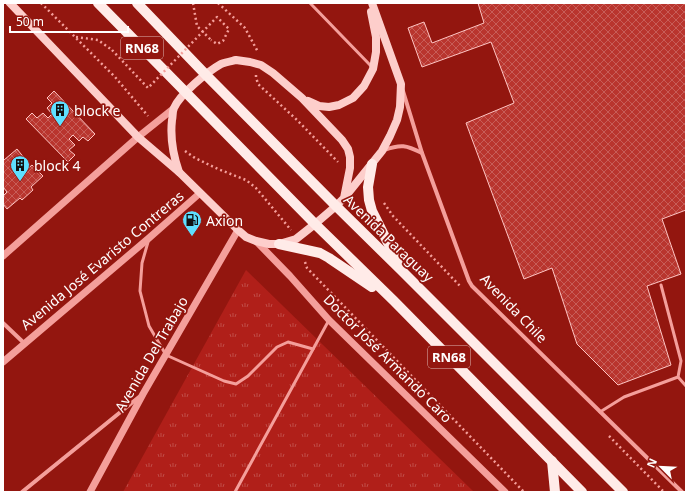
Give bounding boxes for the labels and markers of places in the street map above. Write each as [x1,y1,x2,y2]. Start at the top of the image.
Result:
building icon: block e [49,99,71,127]
place label: block e [74,101,121,120]
building icon: block 4 [9,154,31,182]
place label: block 4 [34,156,81,175]
fuel station icon: Axion [181,209,203,237]
place label: Axion [206,211,243,230]

